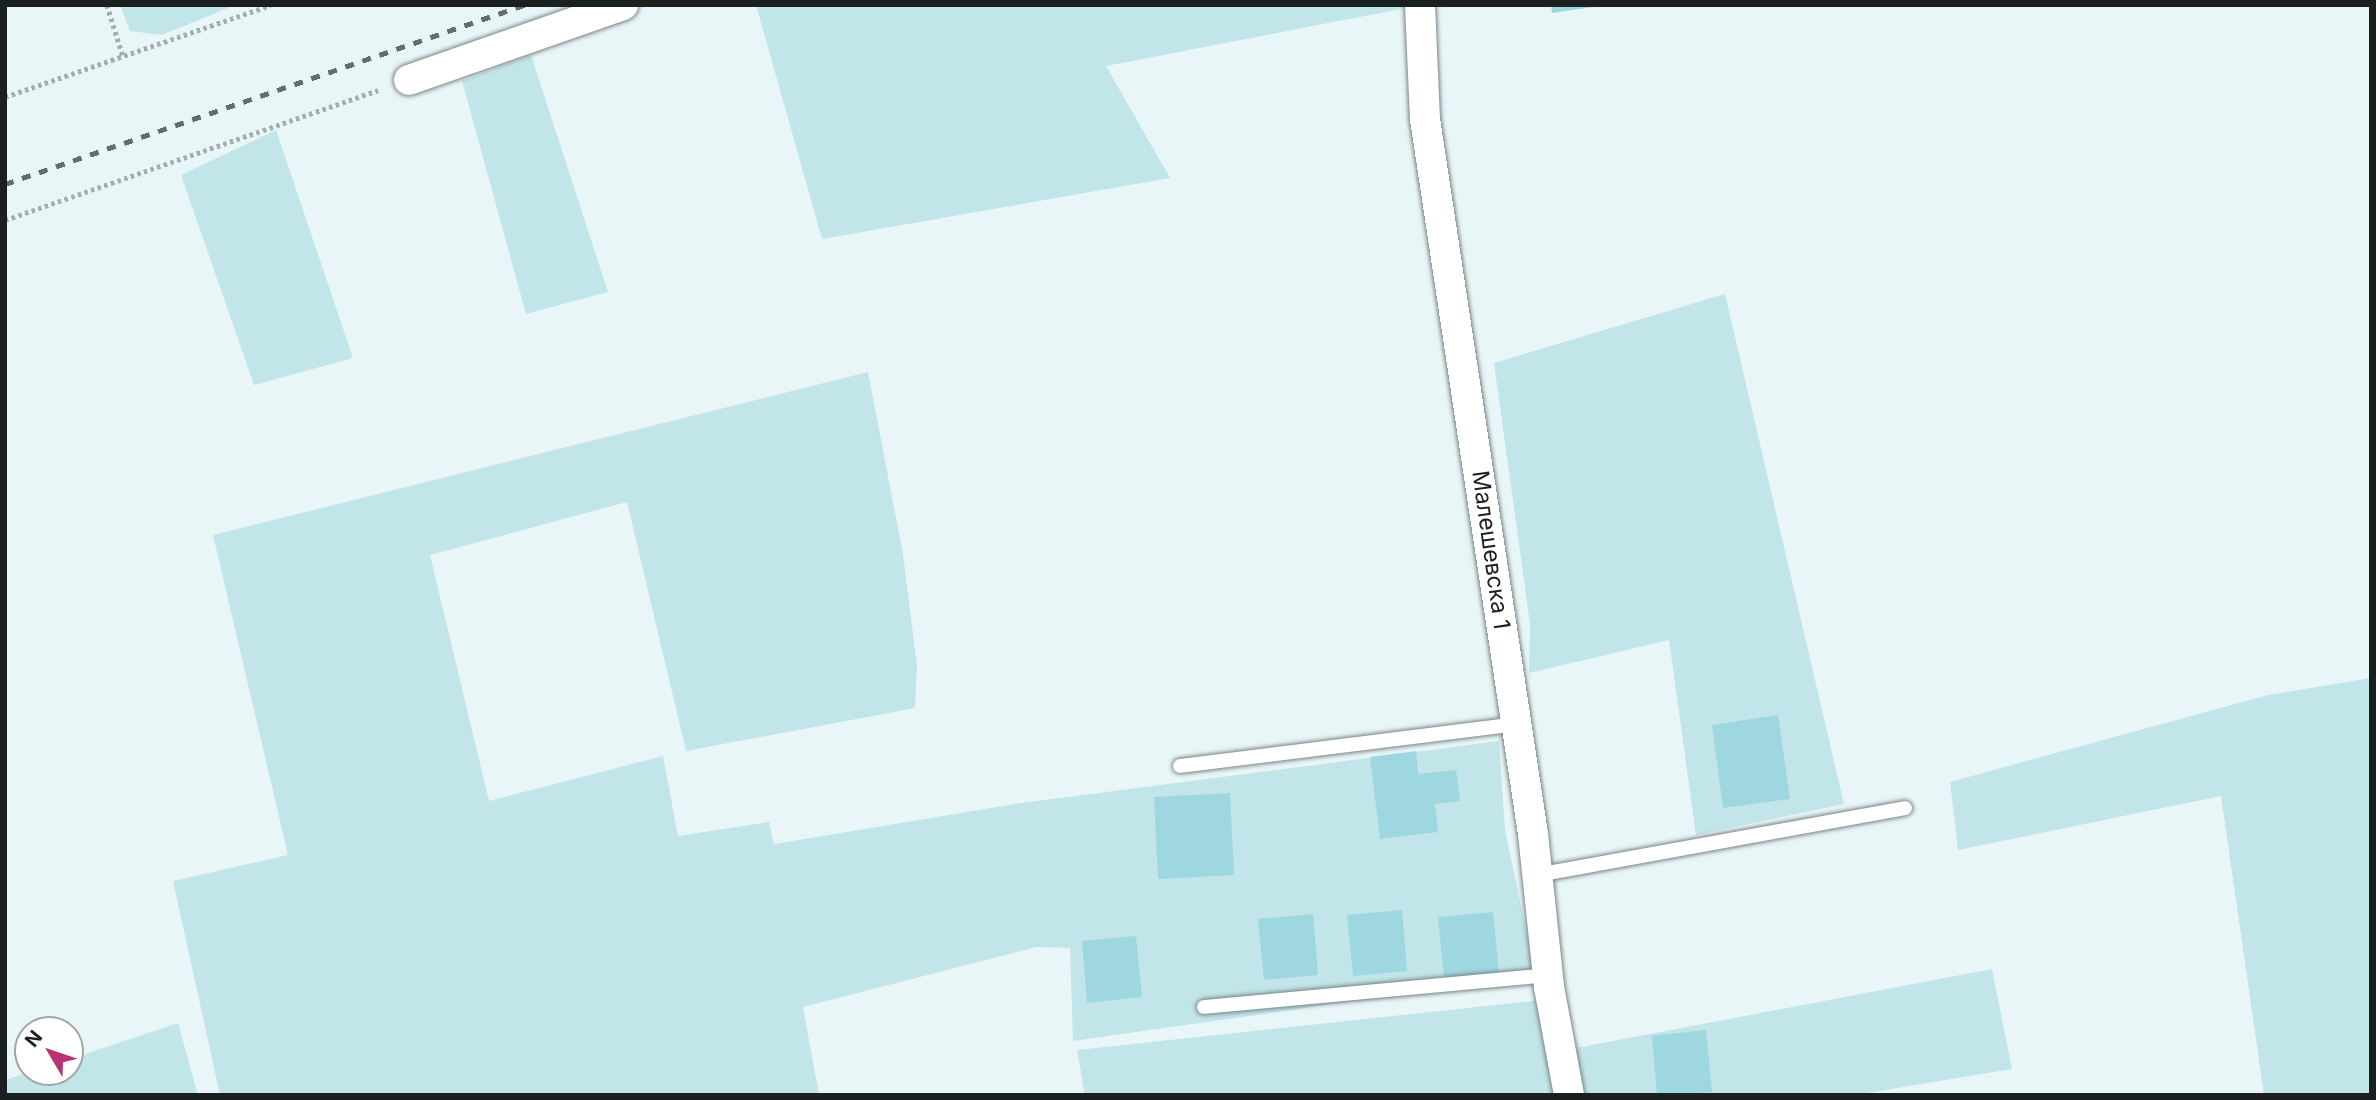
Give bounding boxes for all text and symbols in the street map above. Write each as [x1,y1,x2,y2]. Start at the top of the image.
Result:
street label: Малешевска 1 [1466,469,1516,631]
north arrow [14,1016,84,1086]
text: N [20,1026,47,1052]

